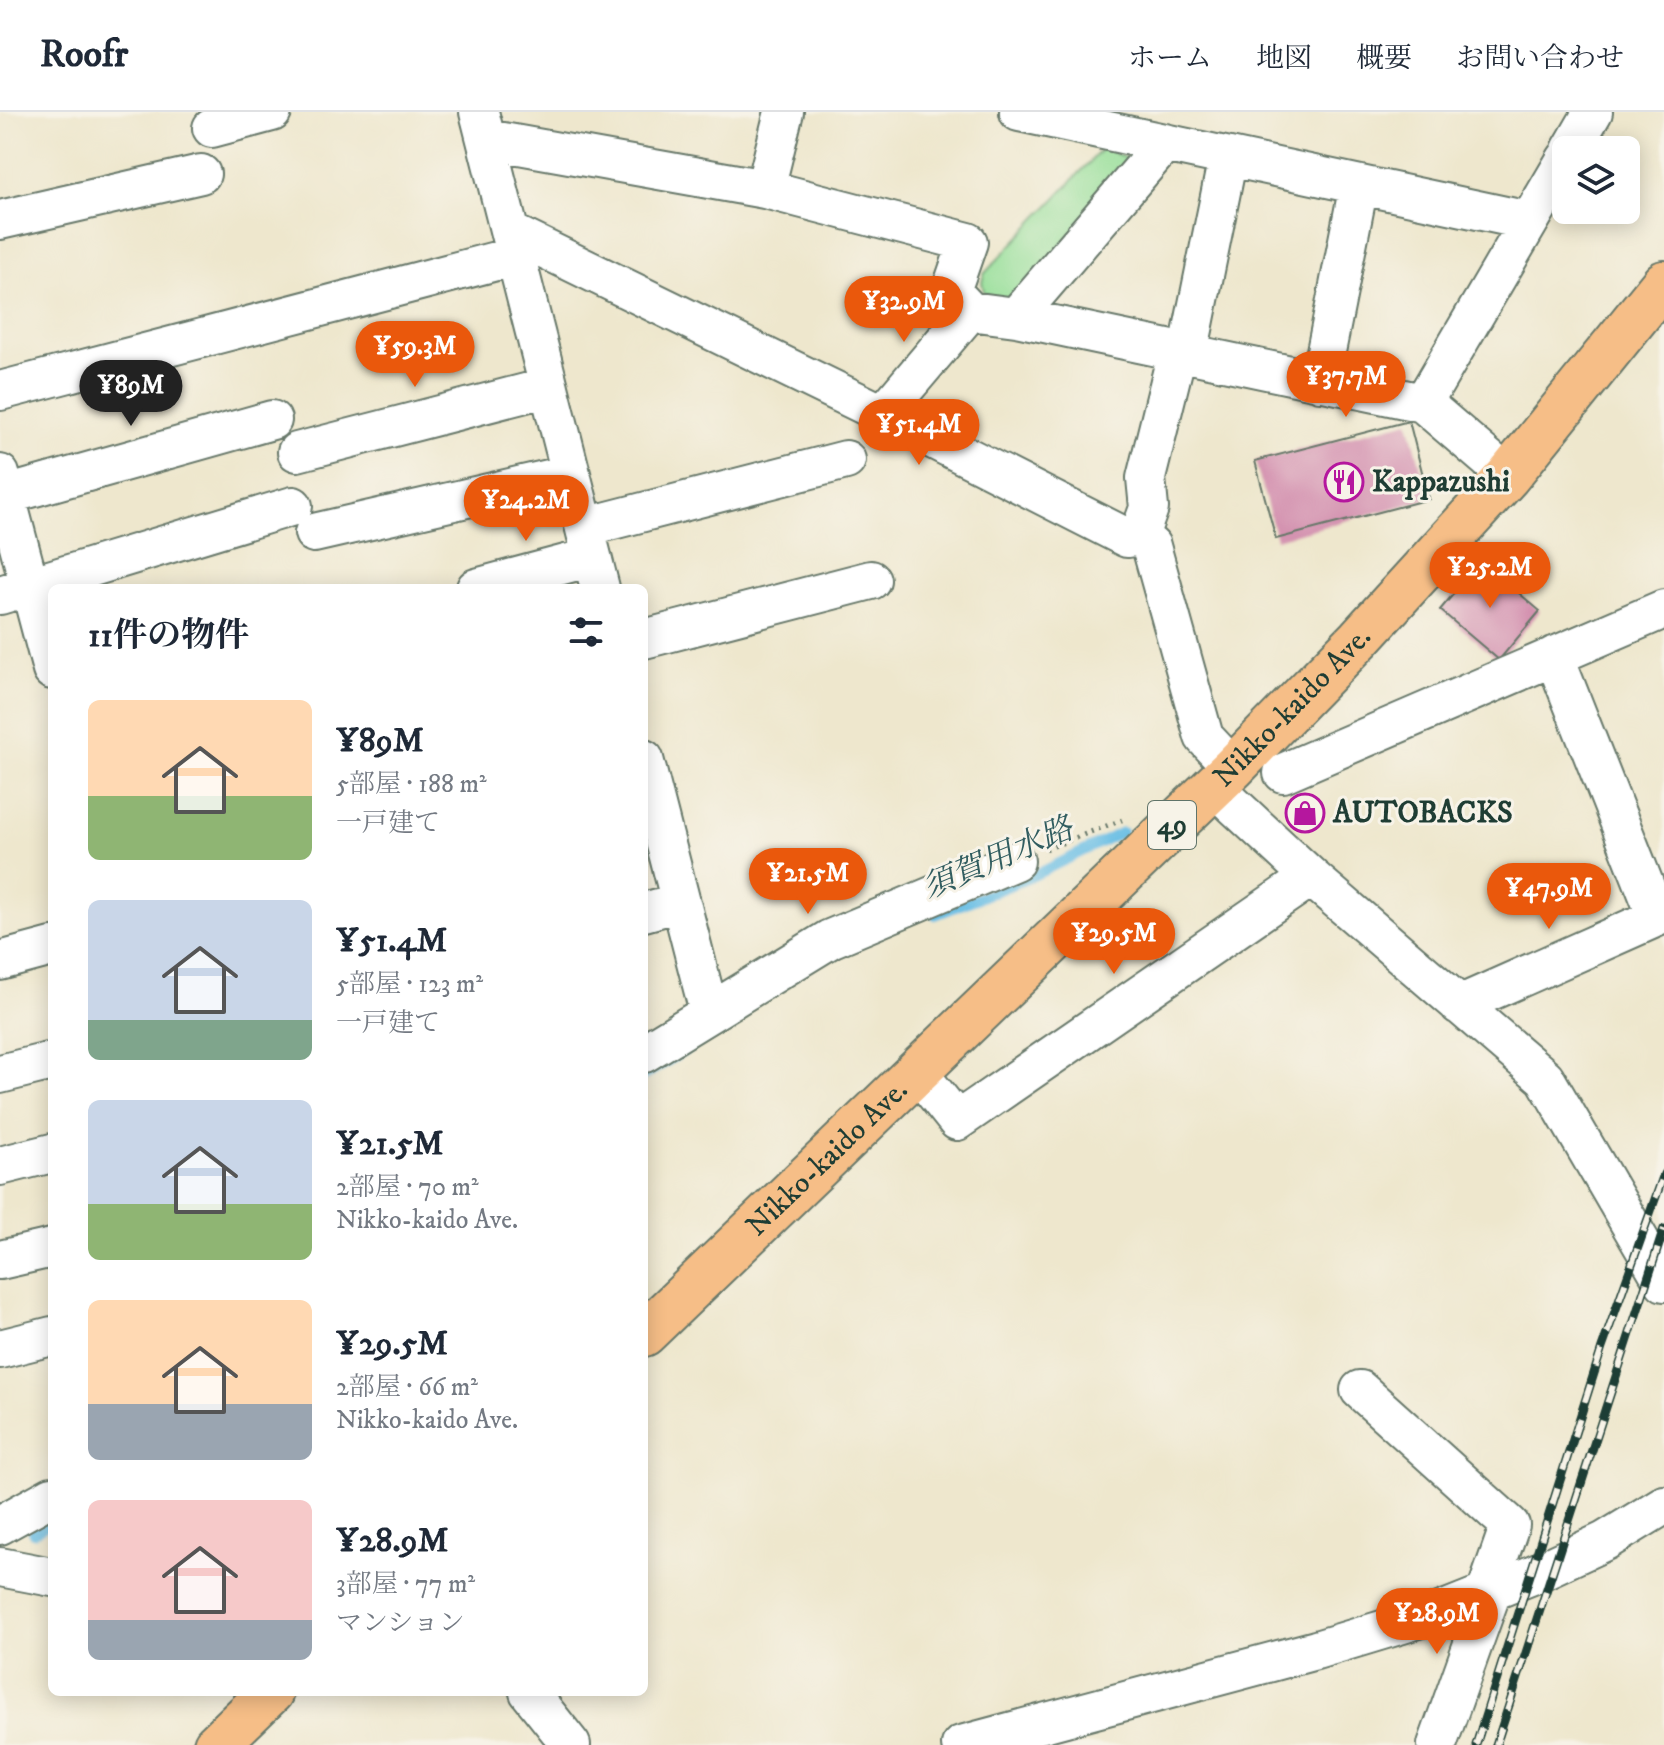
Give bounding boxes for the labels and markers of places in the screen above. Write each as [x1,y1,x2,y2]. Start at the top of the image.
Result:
pin: ¥32.9M [839,276,969,344]
pin: ¥59.3M [350,321,480,389]
pin: ¥37.7M [1281,351,1411,419]
pin: ¥89M [84,360,178,428]
pin: ¥51.4M [854,399,984,467]
restaurant icon: Kappazushi [1323,461,1365,503]
place label: Kappazushi [1372,464,1510,501]
pin: ¥24.2M [461,475,591,543]
pin: ¥25.2M [1425,542,1555,610]
shop icon: AUTOBACKS [1284,792,1326,834]
place label: AUTOBACKS [1332,795,1513,832]
pin: ¥21.5M [743,848,873,916]
pin: ¥47.9M [1484,863,1614,931]
pin: ¥29.5M [1049,908,1179,976]
pin: ¥28.9M [1372,1588,1502,1656]

